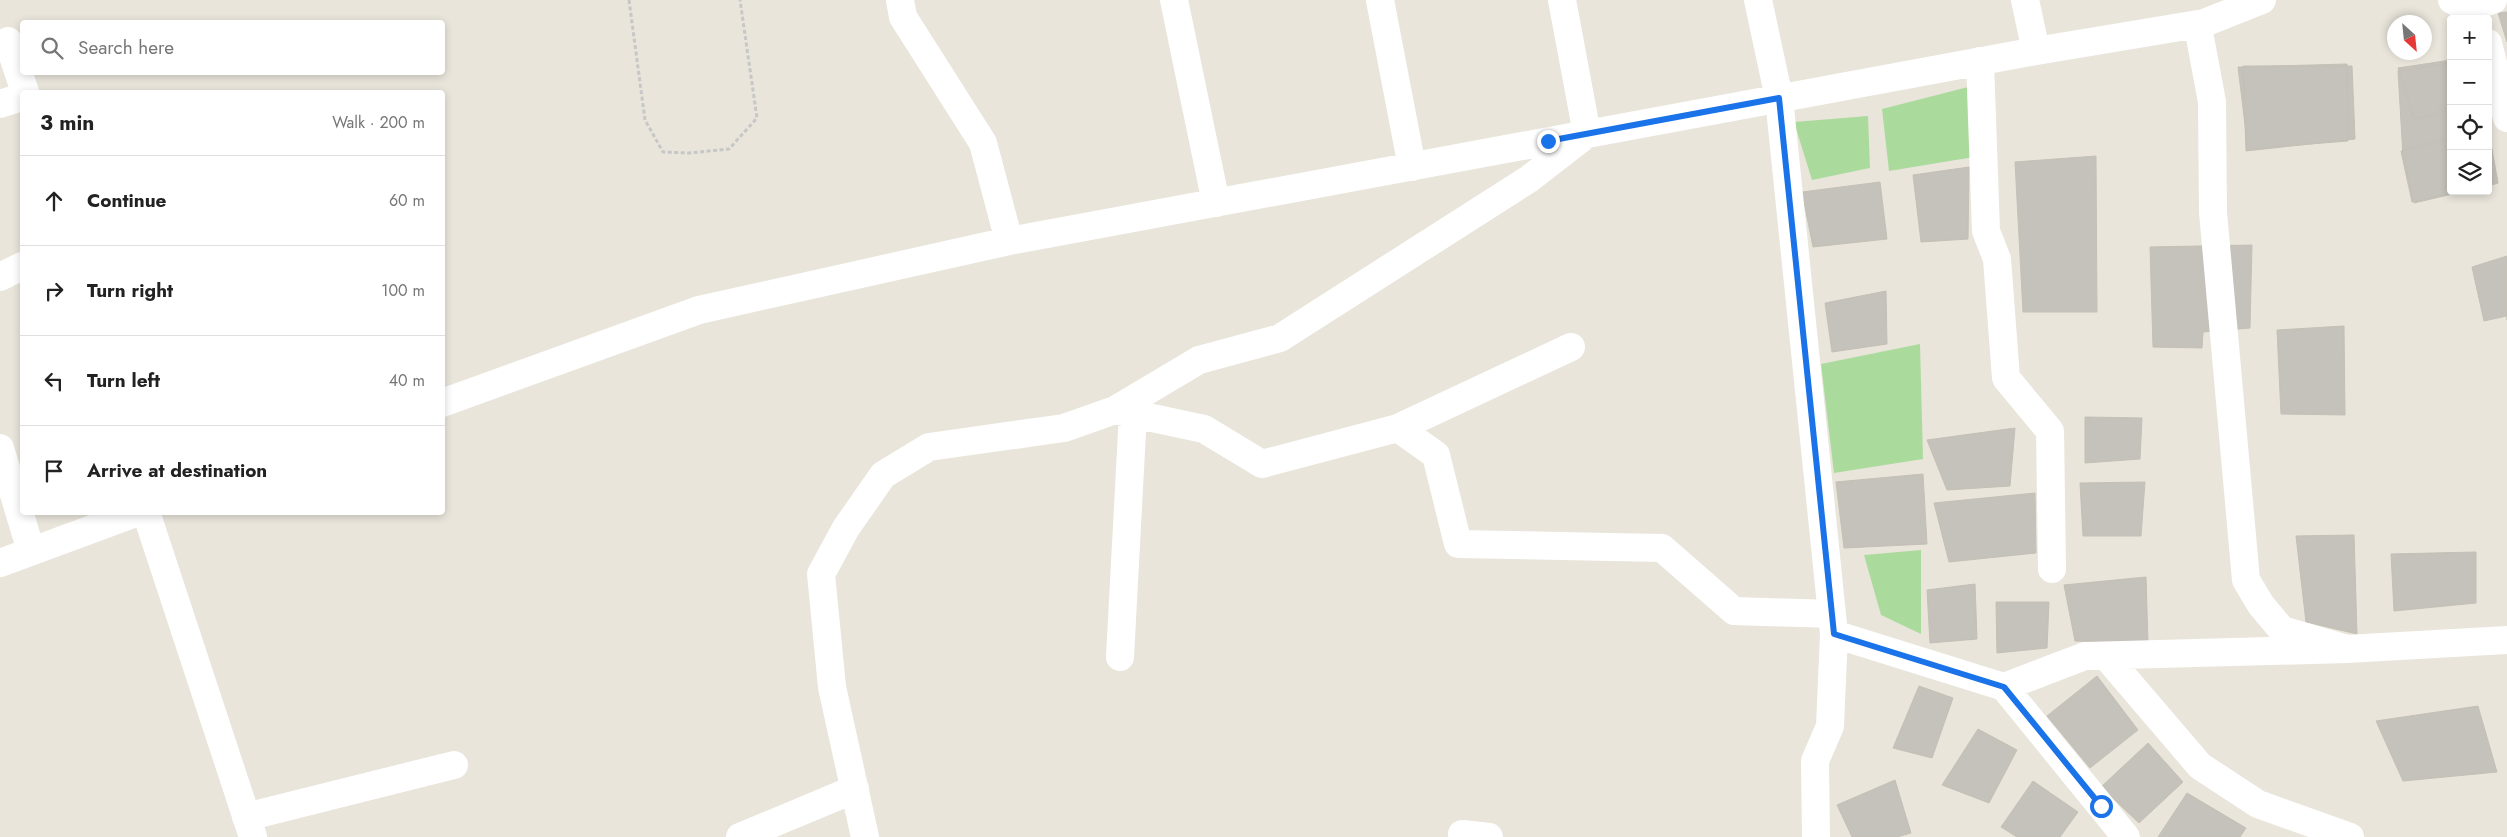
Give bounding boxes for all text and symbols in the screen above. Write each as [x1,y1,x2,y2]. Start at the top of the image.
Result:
north arrow [2387,15,2432,60]
map controls [2447,15,2492,195]
button: + [2447,15,2492,60]
search box [20,20,445,75]
icon: search [38,34,66,62]
text: Search here [78,34,174,61]
button: − [2447,60,2492,105]
button: locate [2447,105,2492,150]
text: 3 min [40,108,94,138]
text: Walk · 200 m [332,111,425,134]
route end [1537,130,1560,153]
button: layers [2447,150,2492,195]
icon: ahead [40,187,68,215]
text: Continue [87,187,166,214]
text: 60 m [389,189,425,212]
icon: right [40,277,68,305]
text: Turn right [87,277,173,304]
text: 100 m [381,279,425,302]
icon: left [40,367,68,395]
text: Turn left [87,367,160,394]
text: 40 m [389,369,425,392]
icon: arrive [40,457,68,485]
text: Arrive at destination [87,457,267,484]
route start [2090,795,2113,818]

